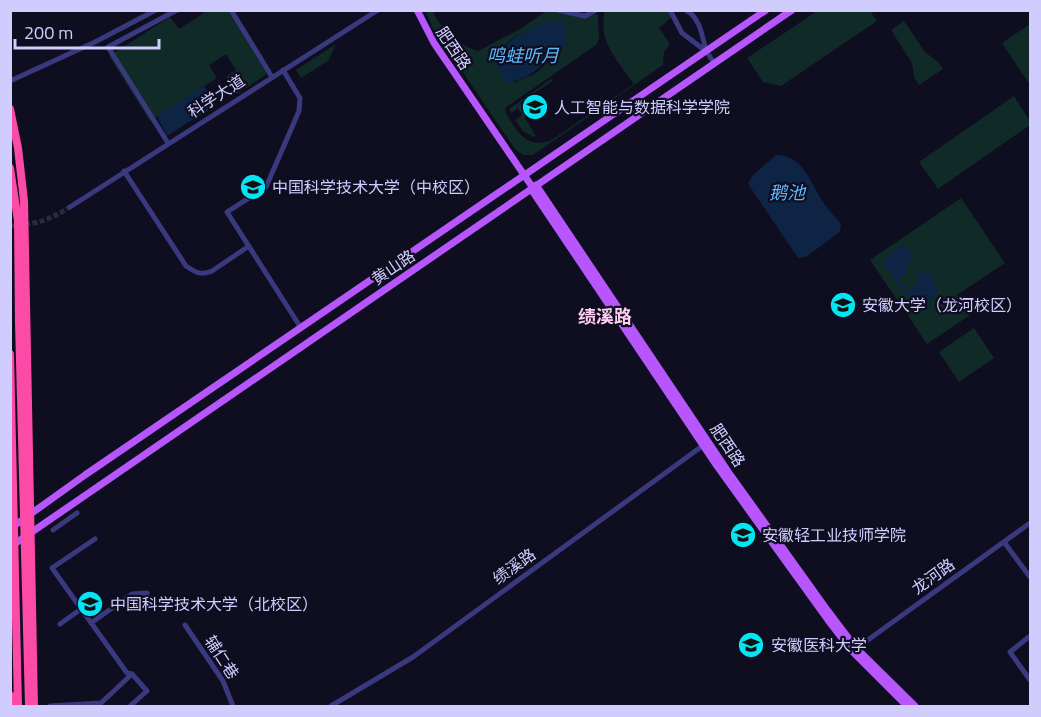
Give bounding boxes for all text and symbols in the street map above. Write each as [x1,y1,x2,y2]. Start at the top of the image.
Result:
scale bar [15,12,159,50]
text: 200 m [24,19,73,46]
street label: 肥西路 [431,21,477,75]
water label: 鸣蛙听月 [487,42,560,69]
street label: 科学大道 [183,69,249,123]
school or university icon: 人工智能与数据科学学院 [520,92,550,122]
place label: 人工智能与数据科学学院 [554,95,730,119]
school or university icon: 中国科学技术大学（中校区） [238,172,268,202]
place label: 中国科学技术大学（中校区） [272,175,480,199]
water label: 鹅池 [769,179,807,206]
street label: 黄山路 [366,244,420,290]
school or university icon: 安徽大学（龙河校区） [828,290,858,320]
place label: 安徽大学（龙河校区） [862,293,1022,317]
district label: 绩溪路 [578,303,632,330]
street label: 肥西路 [705,418,751,472]
school or university icon: 安徽轻工业技师学院 [728,520,758,550]
place label: 安徽轻工业技师学院 [762,523,906,547]
street label: 绩溪路 [488,542,540,590]
street label: 龙河路 [907,552,959,600]
school or university icon: 中国科学技术大学（北校区） [75,589,105,619]
place label: 中国科学技术大学（北校区） [110,592,318,616]
street label: 辅仁巷 [199,630,245,684]
school or university icon: 安徽医科大学 [736,630,766,660]
place label: 安徽医科大学 [771,633,867,657]

